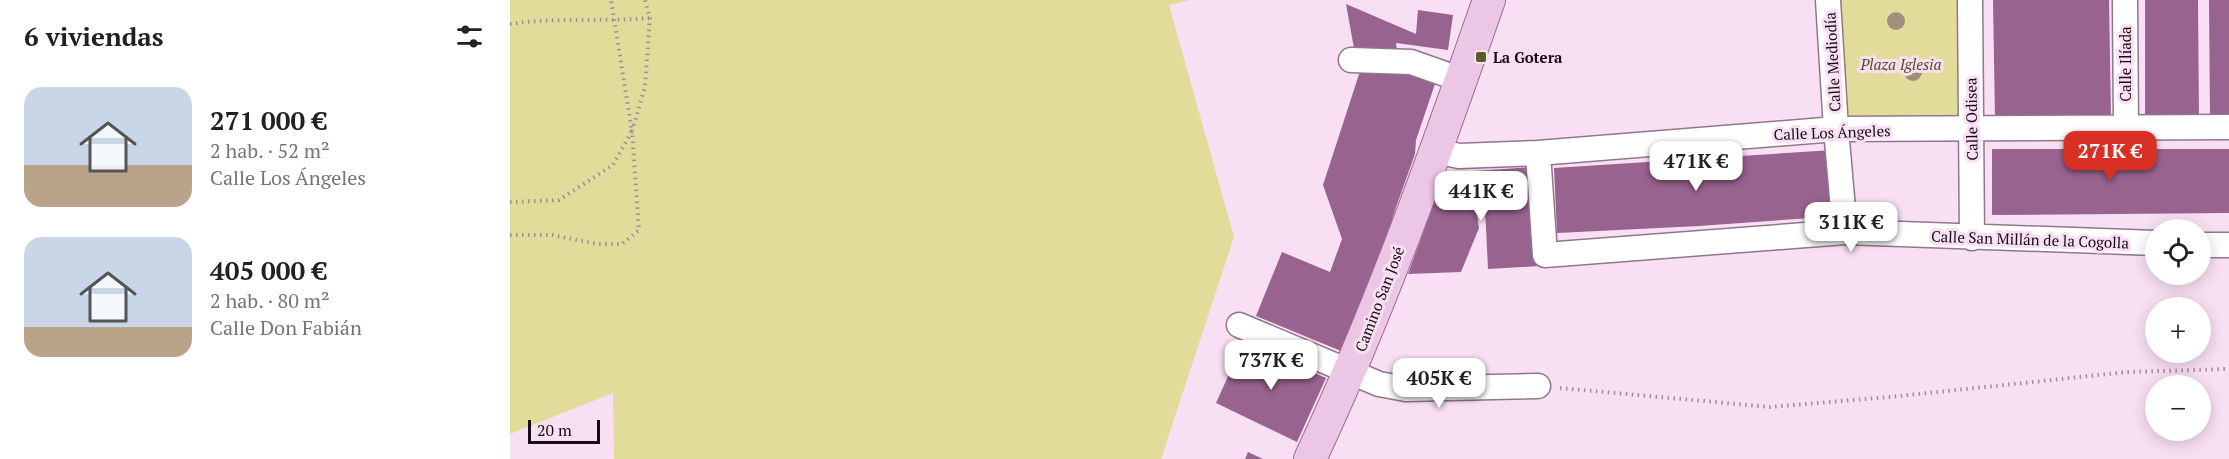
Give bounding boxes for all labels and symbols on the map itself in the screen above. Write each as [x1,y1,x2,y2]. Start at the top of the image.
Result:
street label: Calle Mediodía [1819,11,1845,112]
street label: Calle Ilíada [2115,26,2135,102]
place label: La Gotera [1493,47,1563,67]
marker: La Gotera [1474,50,1488,64]
park label: Plaza Iglesia [1859,54,1942,74]
street label: Calle Odisea [1960,77,1982,161]
street label: Calle Los Ángeles [1773,120,1891,144]
pin: 271K € [2061,131,2159,182]
pin: 471K € [1647,141,1745,192]
pin: 441K € [1432,171,1530,222]
pin: 311K € [1802,202,1900,253]
street label: Calle San Millán de la Cogolla [1931,226,2130,252]
street label: Camino San José [1350,244,1408,354]
pin: 737K € [1222,340,1320,391]
pin: 405K € [1390,358,1488,409]
scale bar [528,417,600,444]

